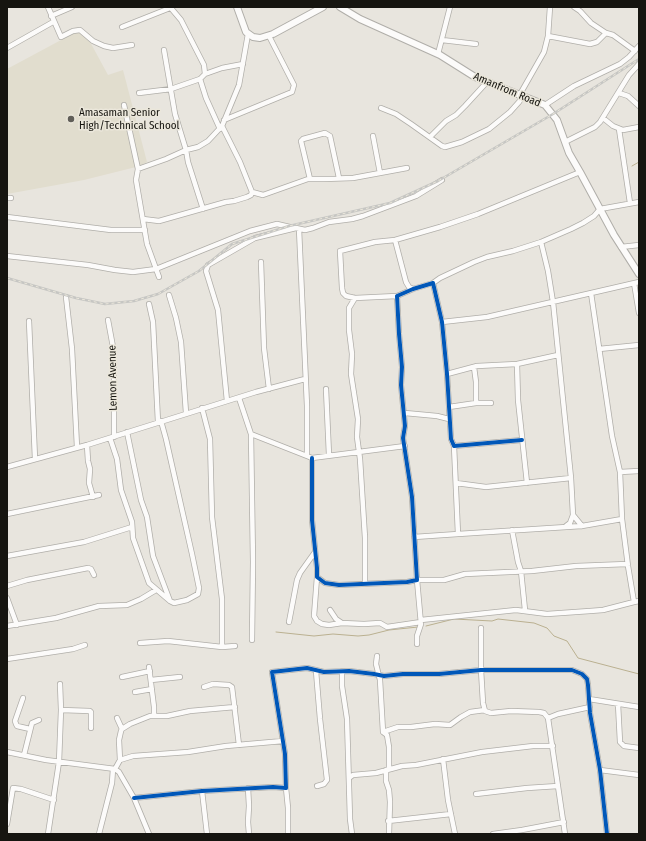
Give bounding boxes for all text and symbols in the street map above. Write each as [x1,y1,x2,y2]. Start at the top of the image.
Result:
street label: Amanfrom Road [471,70,543,110]
place label: Amasaman Senior High/Technical School [79,106,179,132]
marker: Amasaman Senior High/Technical School [66,114,76,124]
street label: Lemon Avenue [106,345,120,411]

